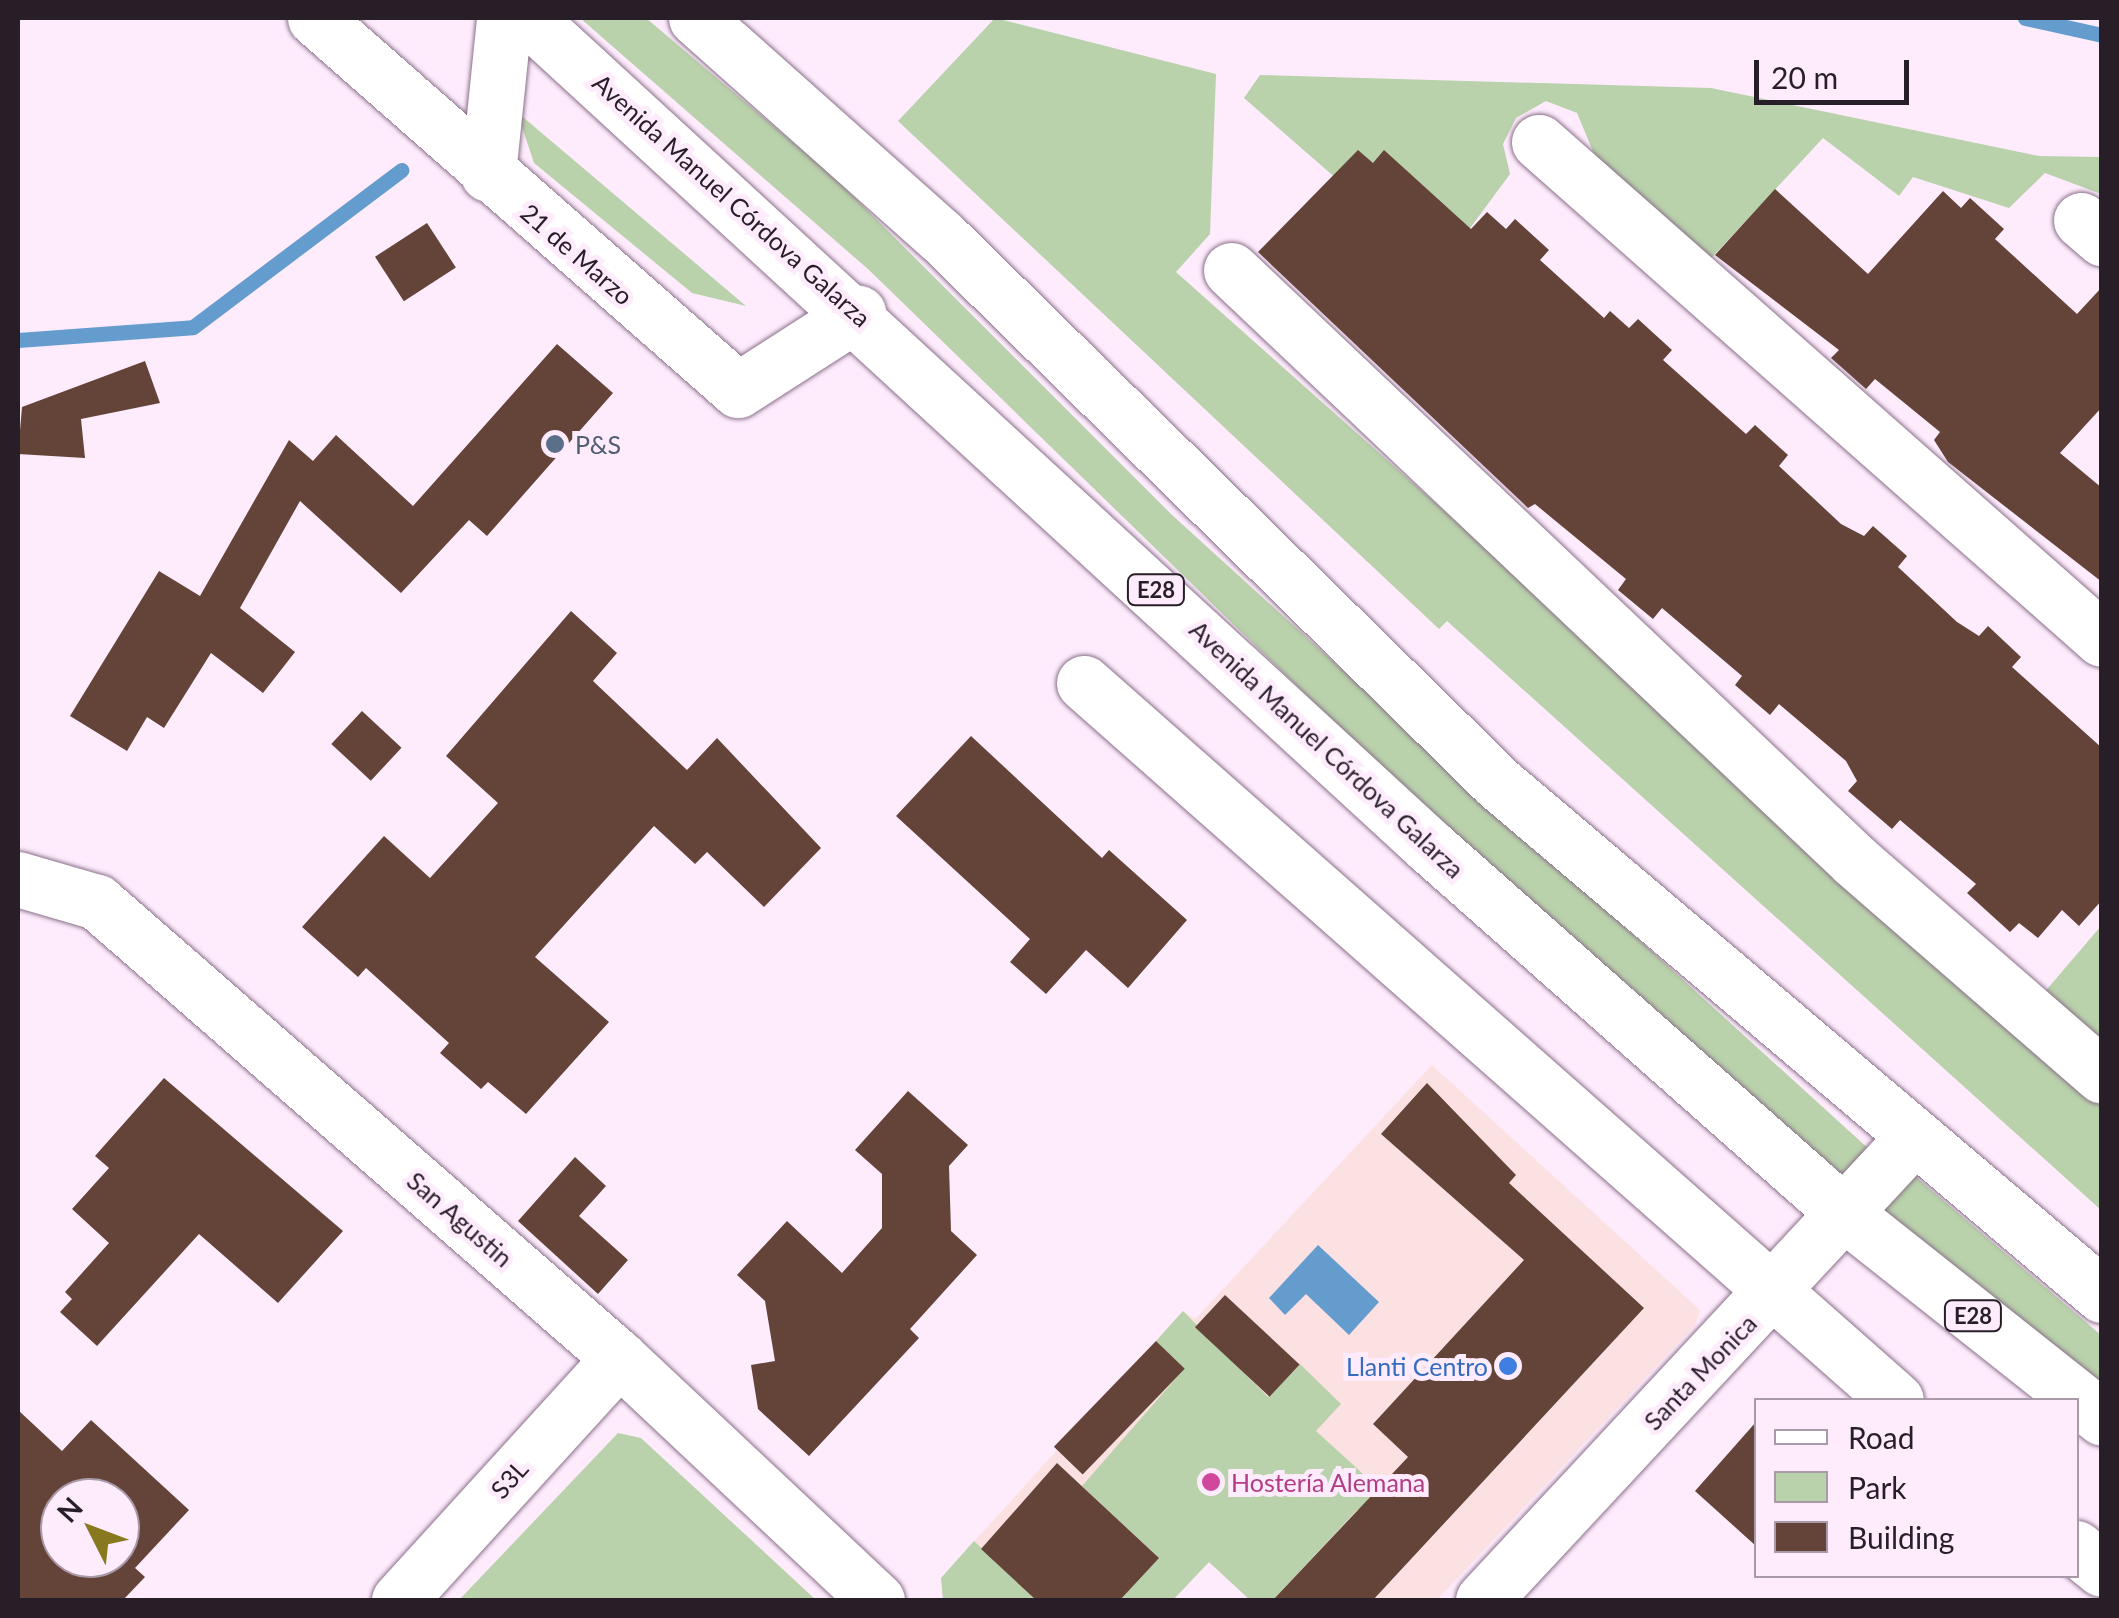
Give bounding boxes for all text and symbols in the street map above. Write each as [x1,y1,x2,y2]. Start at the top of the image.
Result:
scale bar [1759,40,1914,102]
text: 20 m [1771,59,1838,95]
street label: Avenida Manuel Córdova Galarza [587,67,877,333]
street label: 21 de Marzo [515,197,639,311]
place label: P&S [575,429,621,459]
marker: P&S [544,433,566,455]
road number: E28 [1126,573,1186,607]
street label: Avenida Manuel Córdova Galarza [1184,614,1470,884]
street label: San Agustin [401,1165,519,1273]
road number: E28 [1943,1299,2003,1333]
street label: Santa Monica [1638,1308,1762,1436]
place label: Llanti Centro [1346,1351,1488,1381]
marker: Llanti Centro [1497,1355,1519,1377]
legend [1754,1398,2079,1578]
text: Road [1848,1419,1915,1455]
street label: S3L [484,1454,534,1504]
place label: Hostería Alemana [1231,1467,1426,1497]
text: Park [1848,1469,1907,1505]
marker: Hostería Alemana [1200,1471,1222,1493]
north arrow [40,1478,140,1578]
text: N [49,1490,89,1529]
text: Building [1848,1519,1954,1555]

